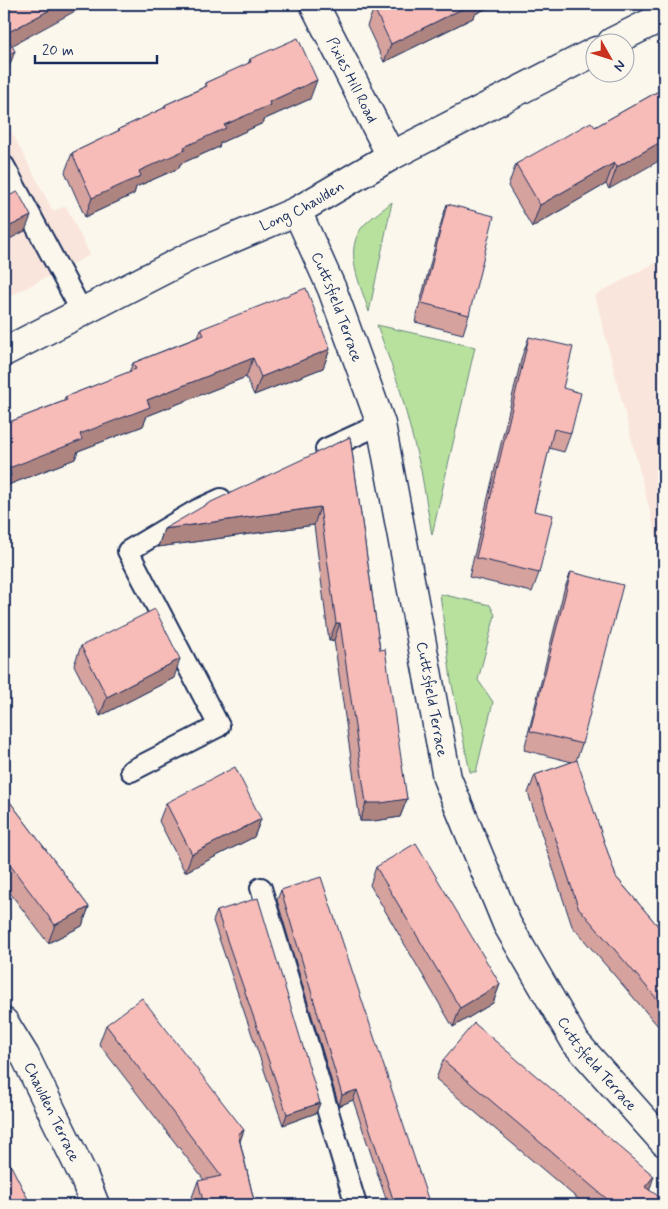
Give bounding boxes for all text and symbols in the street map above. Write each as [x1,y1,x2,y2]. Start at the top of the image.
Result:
scale bar [35,32,158,64]
north arrow [586,32,636,82]
street label: Pixies Hill Road [321,34,382,127]
text: 20 m [42,41,74,61]
text: N [609,56,629,75]
street label: Long Chaulden [257,177,348,237]
street label: Cuttsfield Terrace [306,249,367,365]
street label: Cuttsfield Terrace [411,640,452,758]
street label: Cuttsfield Terrace [552,1013,641,1116]
street label: Chaulden Terrace [19,1059,84,1165]

